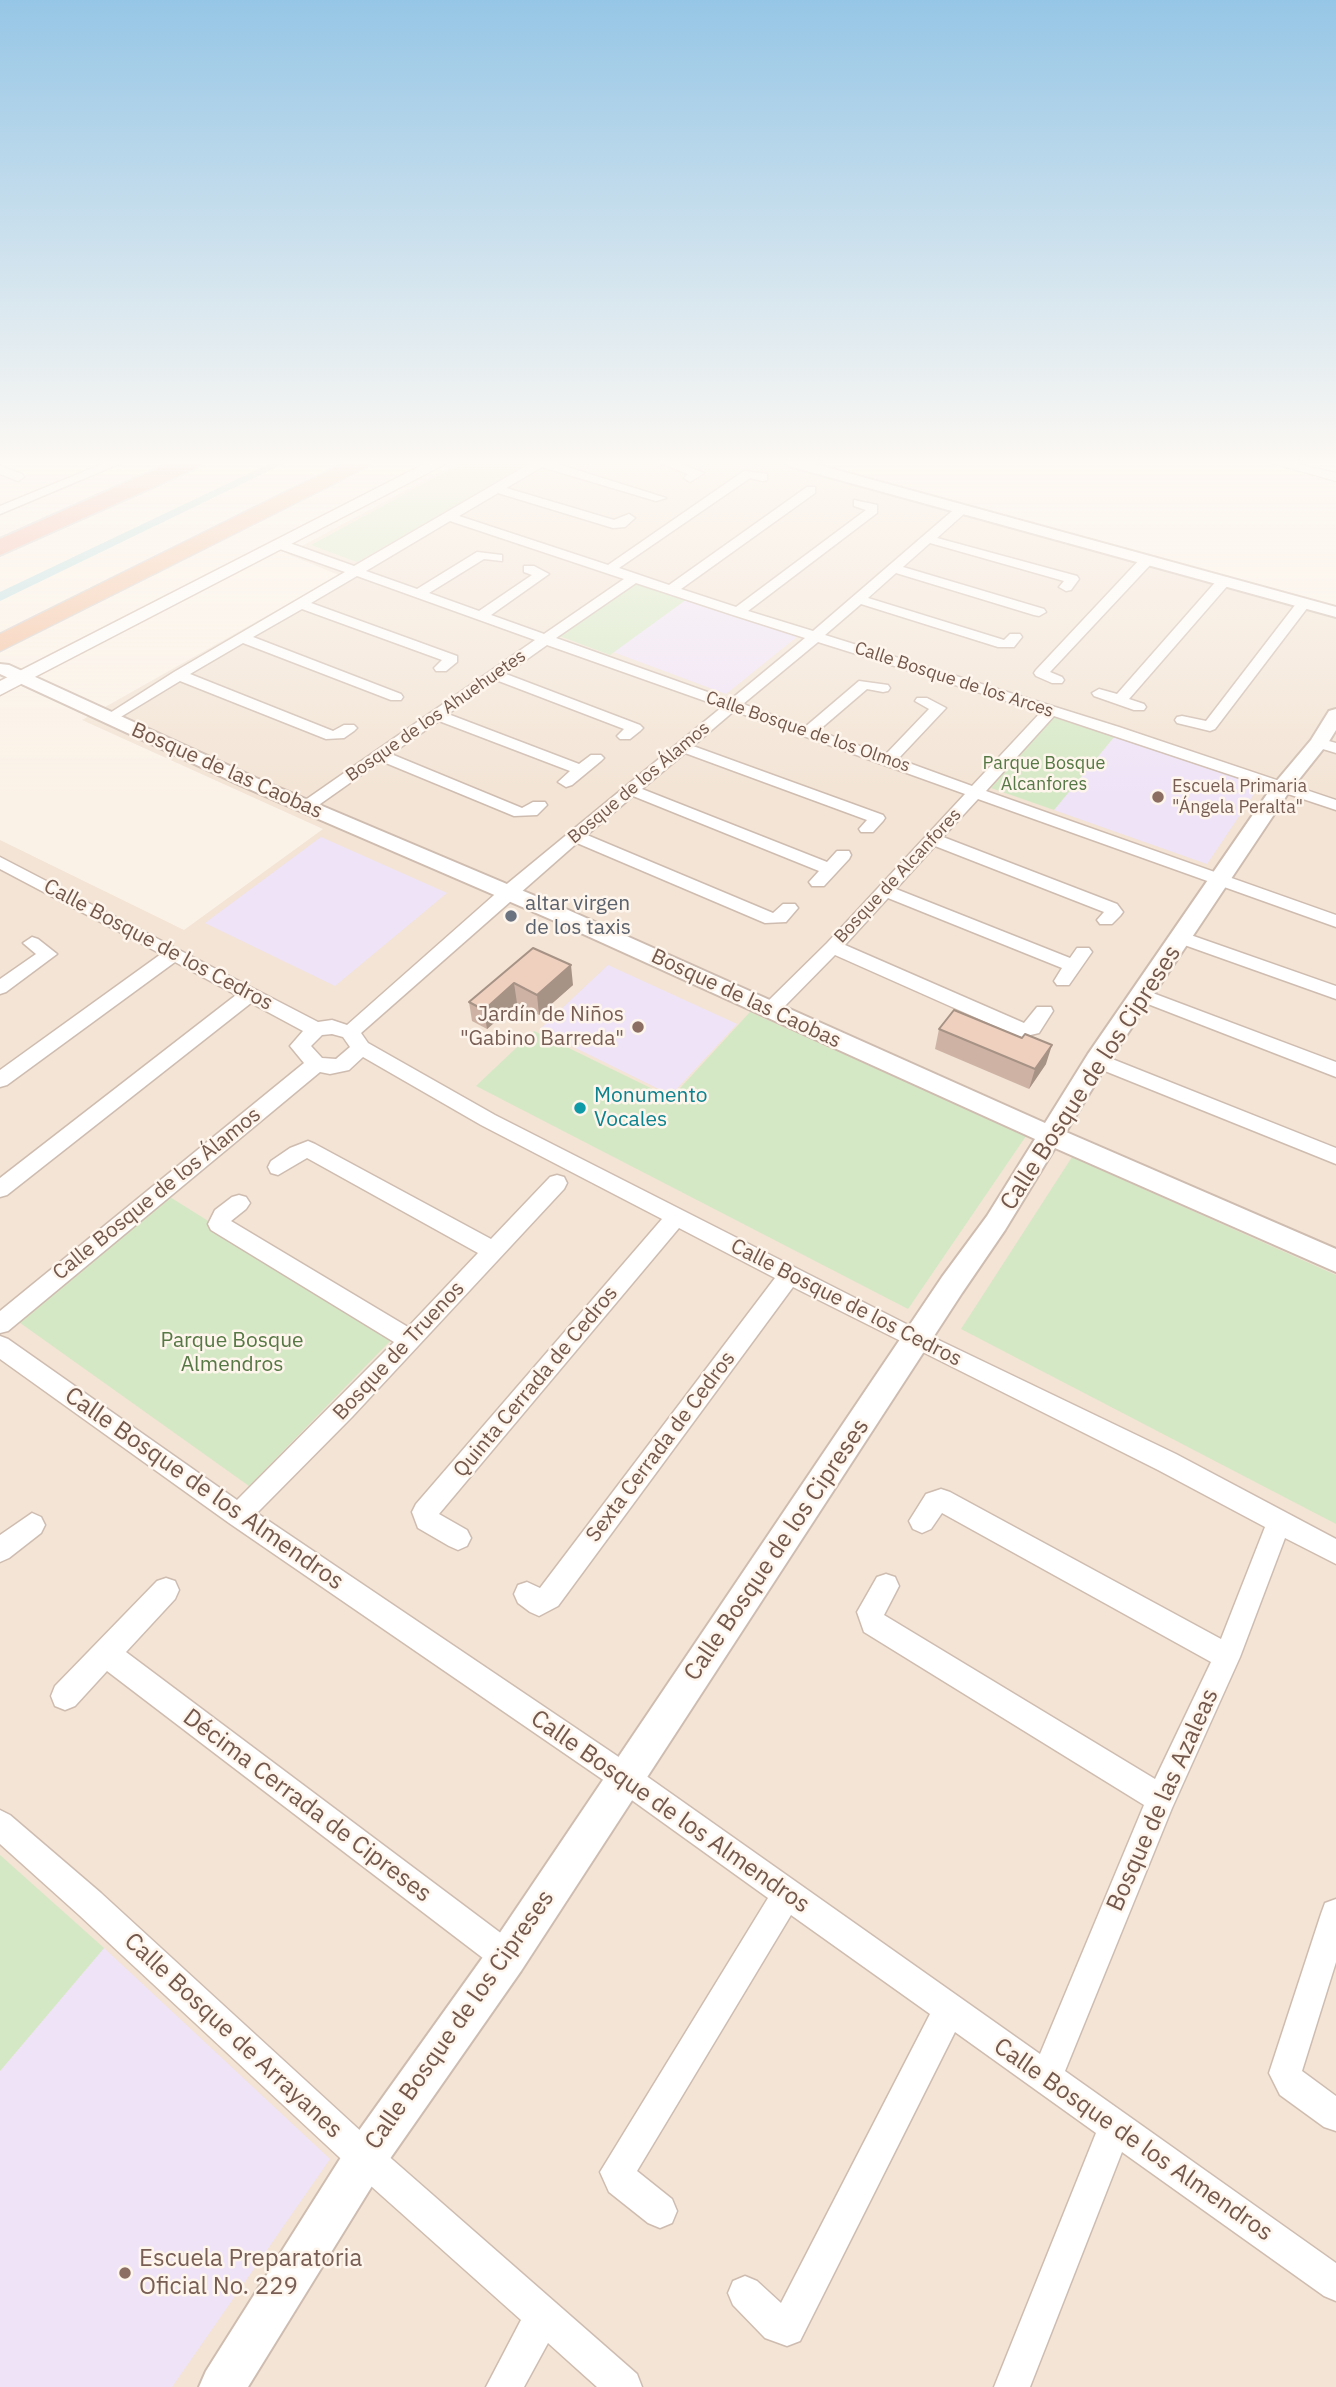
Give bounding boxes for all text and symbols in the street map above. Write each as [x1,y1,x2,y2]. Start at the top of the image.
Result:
street label: Calle Bosque de los Arces [852,638,1056,722]
street label: Bosque de los Ahuehuetes [342,645,530,787]
street label: Calle Bosque de los Olmos [703,687,913,777]
street label: Bosque de las Caobas [127,717,327,825]
street label: Bosque de los Álamos [564,717,714,849]
park label: Parque Bosque Alcanfores [983,753,1105,796]
place label: Escuela Primaria "Ángela Peralta" [1172,776,1307,818]
marker: Escuela Primaria "Ángela Peralta" [1150,789,1166,805]
street label: Bosque de Alcanfores [830,804,966,948]
street label: Calle Bosque de los Cedros [39,874,277,1016]
place label: altar virgen de los taxis [525,891,631,941]
marker: altar virgen de los taxis [503,908,519,924]
street label: Calle Bosque de los Cipreses [995,940,1187,1216]
street label: Bosque de las Caobas [647,944,845,1054]
place label: Jardín de Niños "Gabino Barreda" [460,1002,624,1052]
marker: Jardín de Niños "Gabino Barreda" [630,1019,646,1035]
place label: Monumento Vocales [594,1083,708,1133]
marker: Monumento Vocales [572,1100,588,1116]
street label: Calle Bosque de los Álamos [48,1102,266,1286]
street label: Calle Bosque de los Cedros [726,1234,966,1372]
street label: Bosque de Truenos [328,1276,470,1426]
street label: Quinta Cerrada de Cedros [449,1281,623,1483]
park label: Parque Bosque Almendros [160,1328,304,1378]
street label: Sexta Cerrada de Cedros [581,1347,741,1547]
street label: Calle Bosque de los Almendros [59,1381,349,1597]
street label: Calle Bosque de los Cipreses [678,1413,876,1687]
street label: Bosque de las Azaleas [1101,1684,1225,1916]
street label: Décima Cerrada de Cipreses [177,1703,437,1909]
street label: Calle Bosque de los Almendros [525,1704,815,1920]
street label: Calle Bosque de los Cipreses [359,1885,561,2155]
street label: Calle Bosque de Arrayanes [118,1927,348,2145]
street label: Calle Bosque de los Almendros [988,2032,1278,2248]
place label: Escuela Preparatoria Oficial No. 229 [139,2245,362,2301]
marker: Escuela Preparatoria Oficial No. 229 [117,2265,133,2281]

